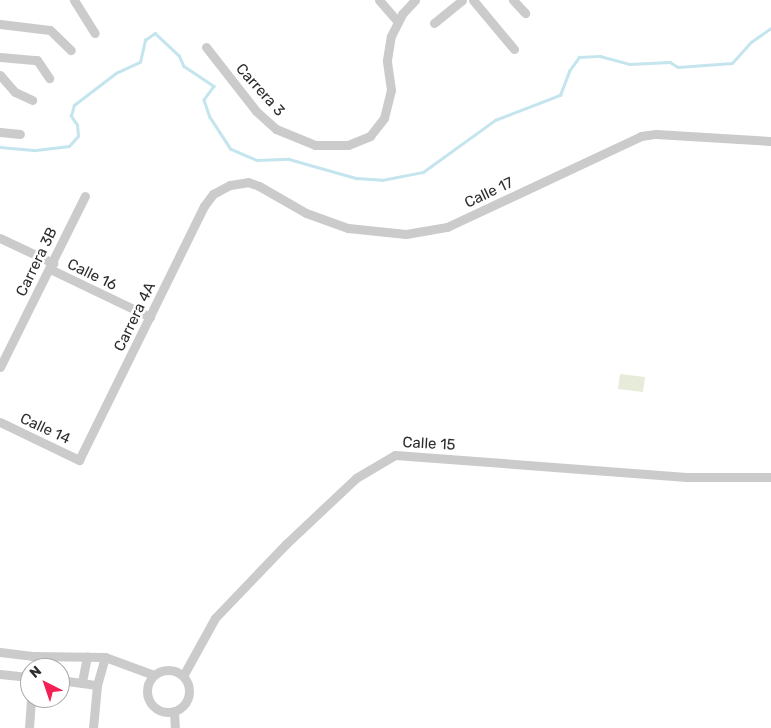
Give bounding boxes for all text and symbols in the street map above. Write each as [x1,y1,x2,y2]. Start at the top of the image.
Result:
street label: Carrera 3 [232,60,288,120]
street label: Calle 17 [462,174,516,212]
street label: Carrera 3B [13,225,61,299]
street label: Calle 16 [64,255,120,295]
street label: Carrera 4A [111,279,159,355]
street label: Calle 14 [17,410,73,448]
street label: Calle 15 [402,434,456,454]
north arrow [20,658,70,708]
text: N [26,662,45,682]

